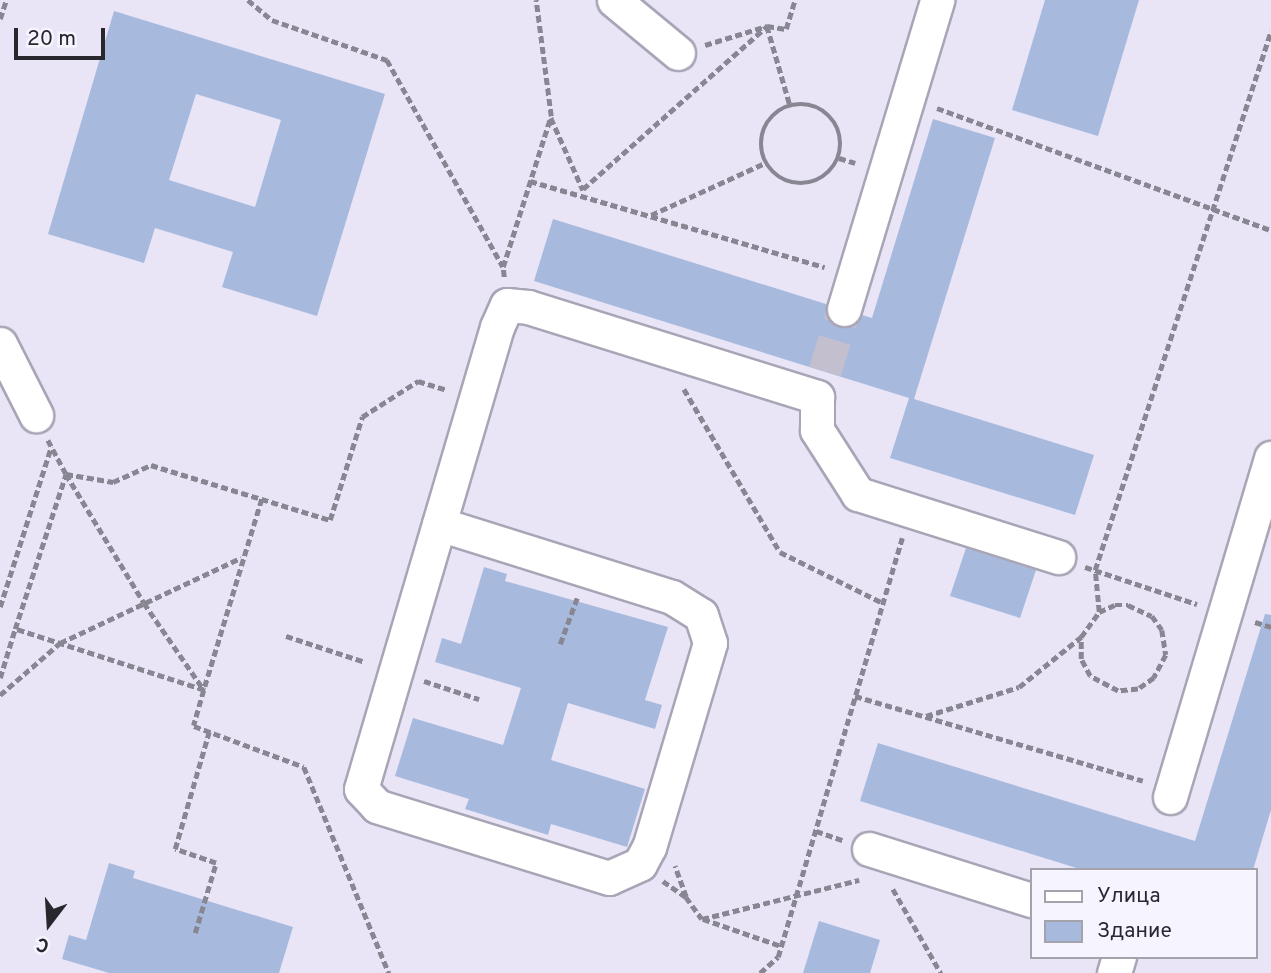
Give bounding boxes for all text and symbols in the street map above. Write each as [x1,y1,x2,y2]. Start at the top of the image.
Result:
scale bar [18,14,108,58]
text: 20 m [27,26,76,53]
legend [1030,868,1257,959]
text: Улица [1097,883,1161,910]
north arrow [14,889,84,959]
text: Здание [1097,918,1172,945]
text: С [34,931,52,957]

